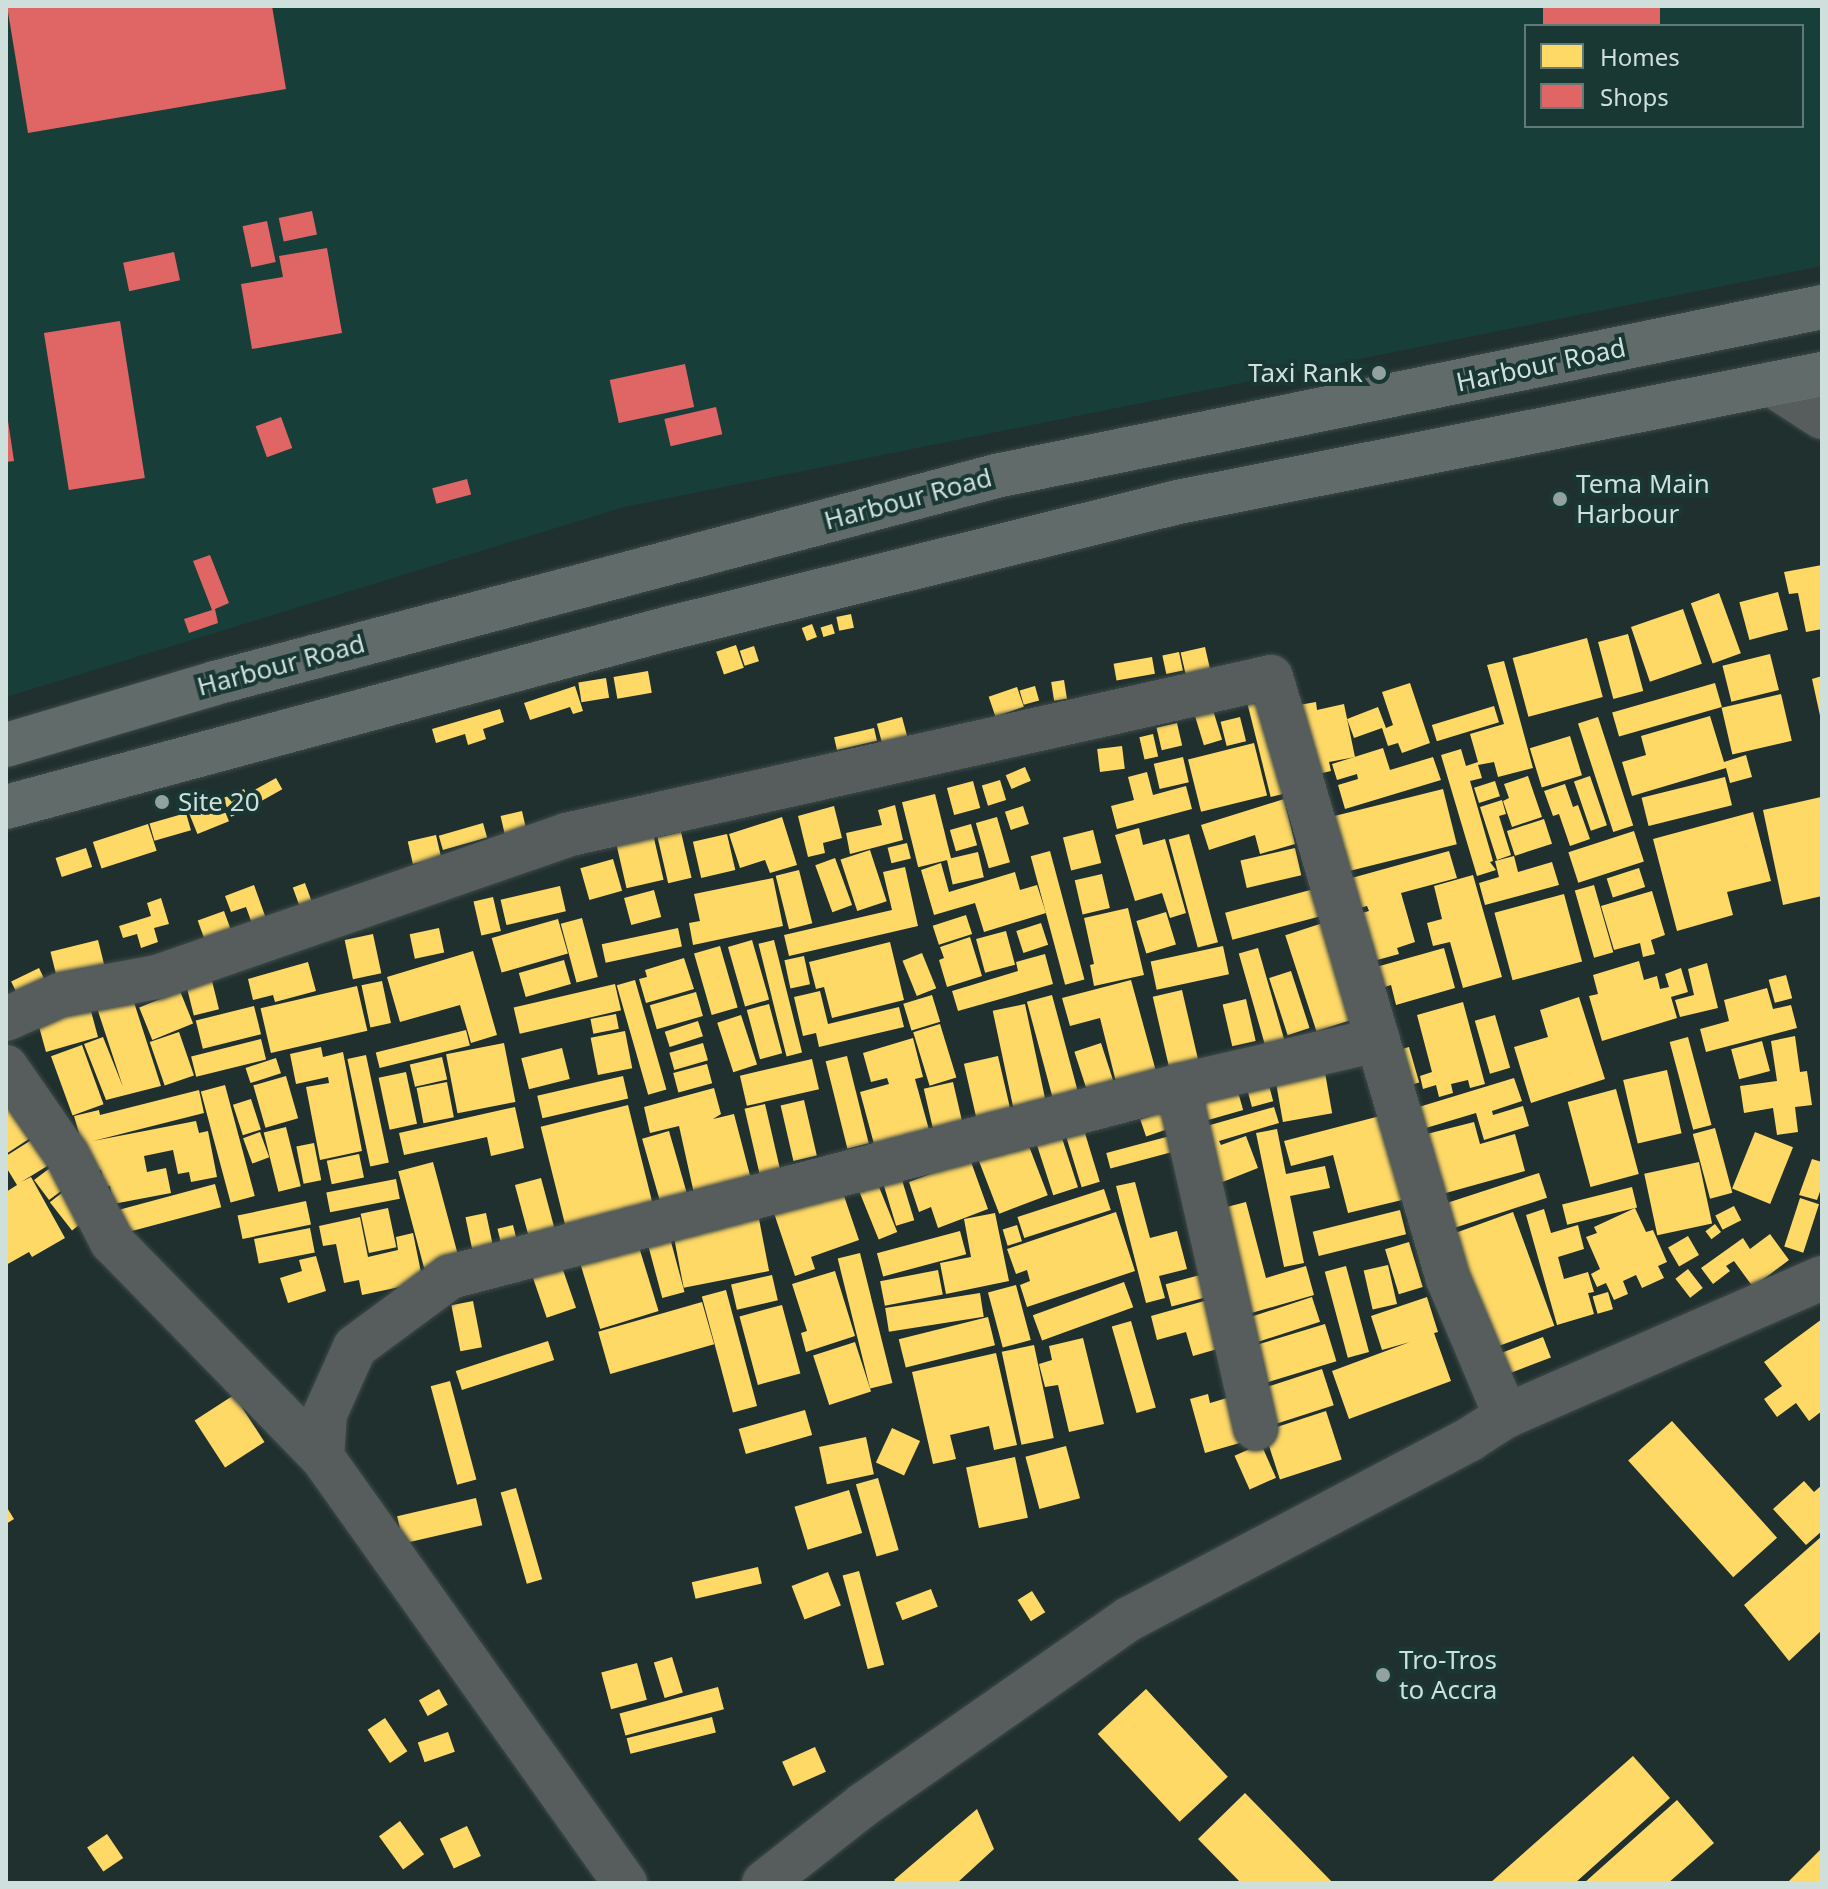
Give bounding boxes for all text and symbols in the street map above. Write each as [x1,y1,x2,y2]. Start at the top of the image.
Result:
legend [1524,24,1804,128]
text: Homes [1600,40,1680,73]
text: Shops [1600,80,1669,113]
street label: Harbour Road [1453,332,1629,398]
place label: Taxi Rank [1248,357,1363,389]
marker: Taxi Rank [1370,364,1388,382]
street label: Harbour Road [821,462,995,536]
place label: Tema Main Harbour [1576,468,1710,530]
marker: Tema Main Harbour [1551,490,1569,508]
street label: Harbour Road [194,628,368,702]
place label: Site 20 [178,786,260,818]
marker: Site 20 [153,793,171,811]
place label: Tro-Tros to Accra [1399,1644,1497,1706]
marker: Tro-Tros to Accra [1374,1666,1392,1684]

